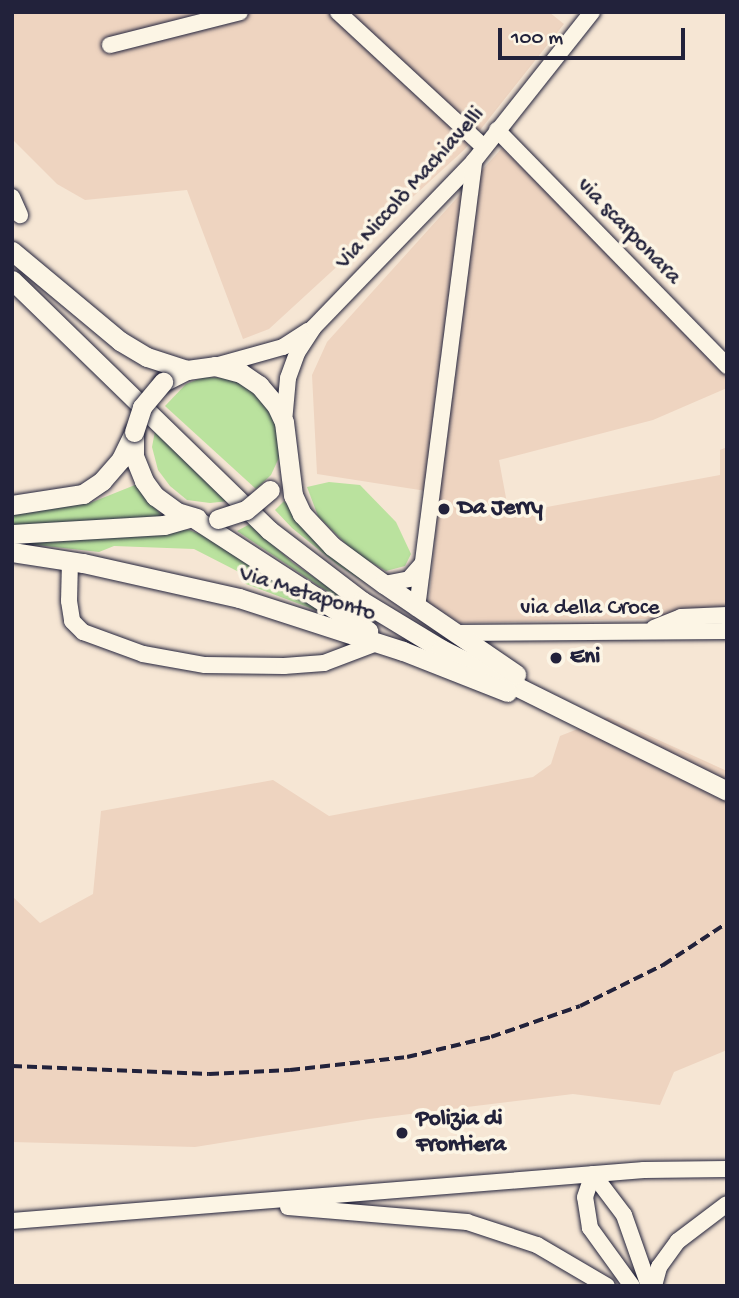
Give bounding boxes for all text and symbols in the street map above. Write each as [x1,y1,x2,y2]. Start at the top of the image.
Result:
scale bar [501,14,688,58]
text: 100 m [511,27,563,52]
street label: Via Niccolò Machiavelli [331,102,491,276]
street label: via scarponara [570,173,686,291]
place label: Da Jerry [458,495,543,523]
marker: Da Jerry [436,501,452,517]
street label: Via Metaponto [235,561,379,629]
street label: via della Croce [520,595,660,623]
place label: Eni [570,644,600,672]
marker: Eni [548,650,564,666]
place label: Polizia di Frontiera [416,1106,506,1160]
marker: Polizia di Frontiera [394,1125,410,1141]

